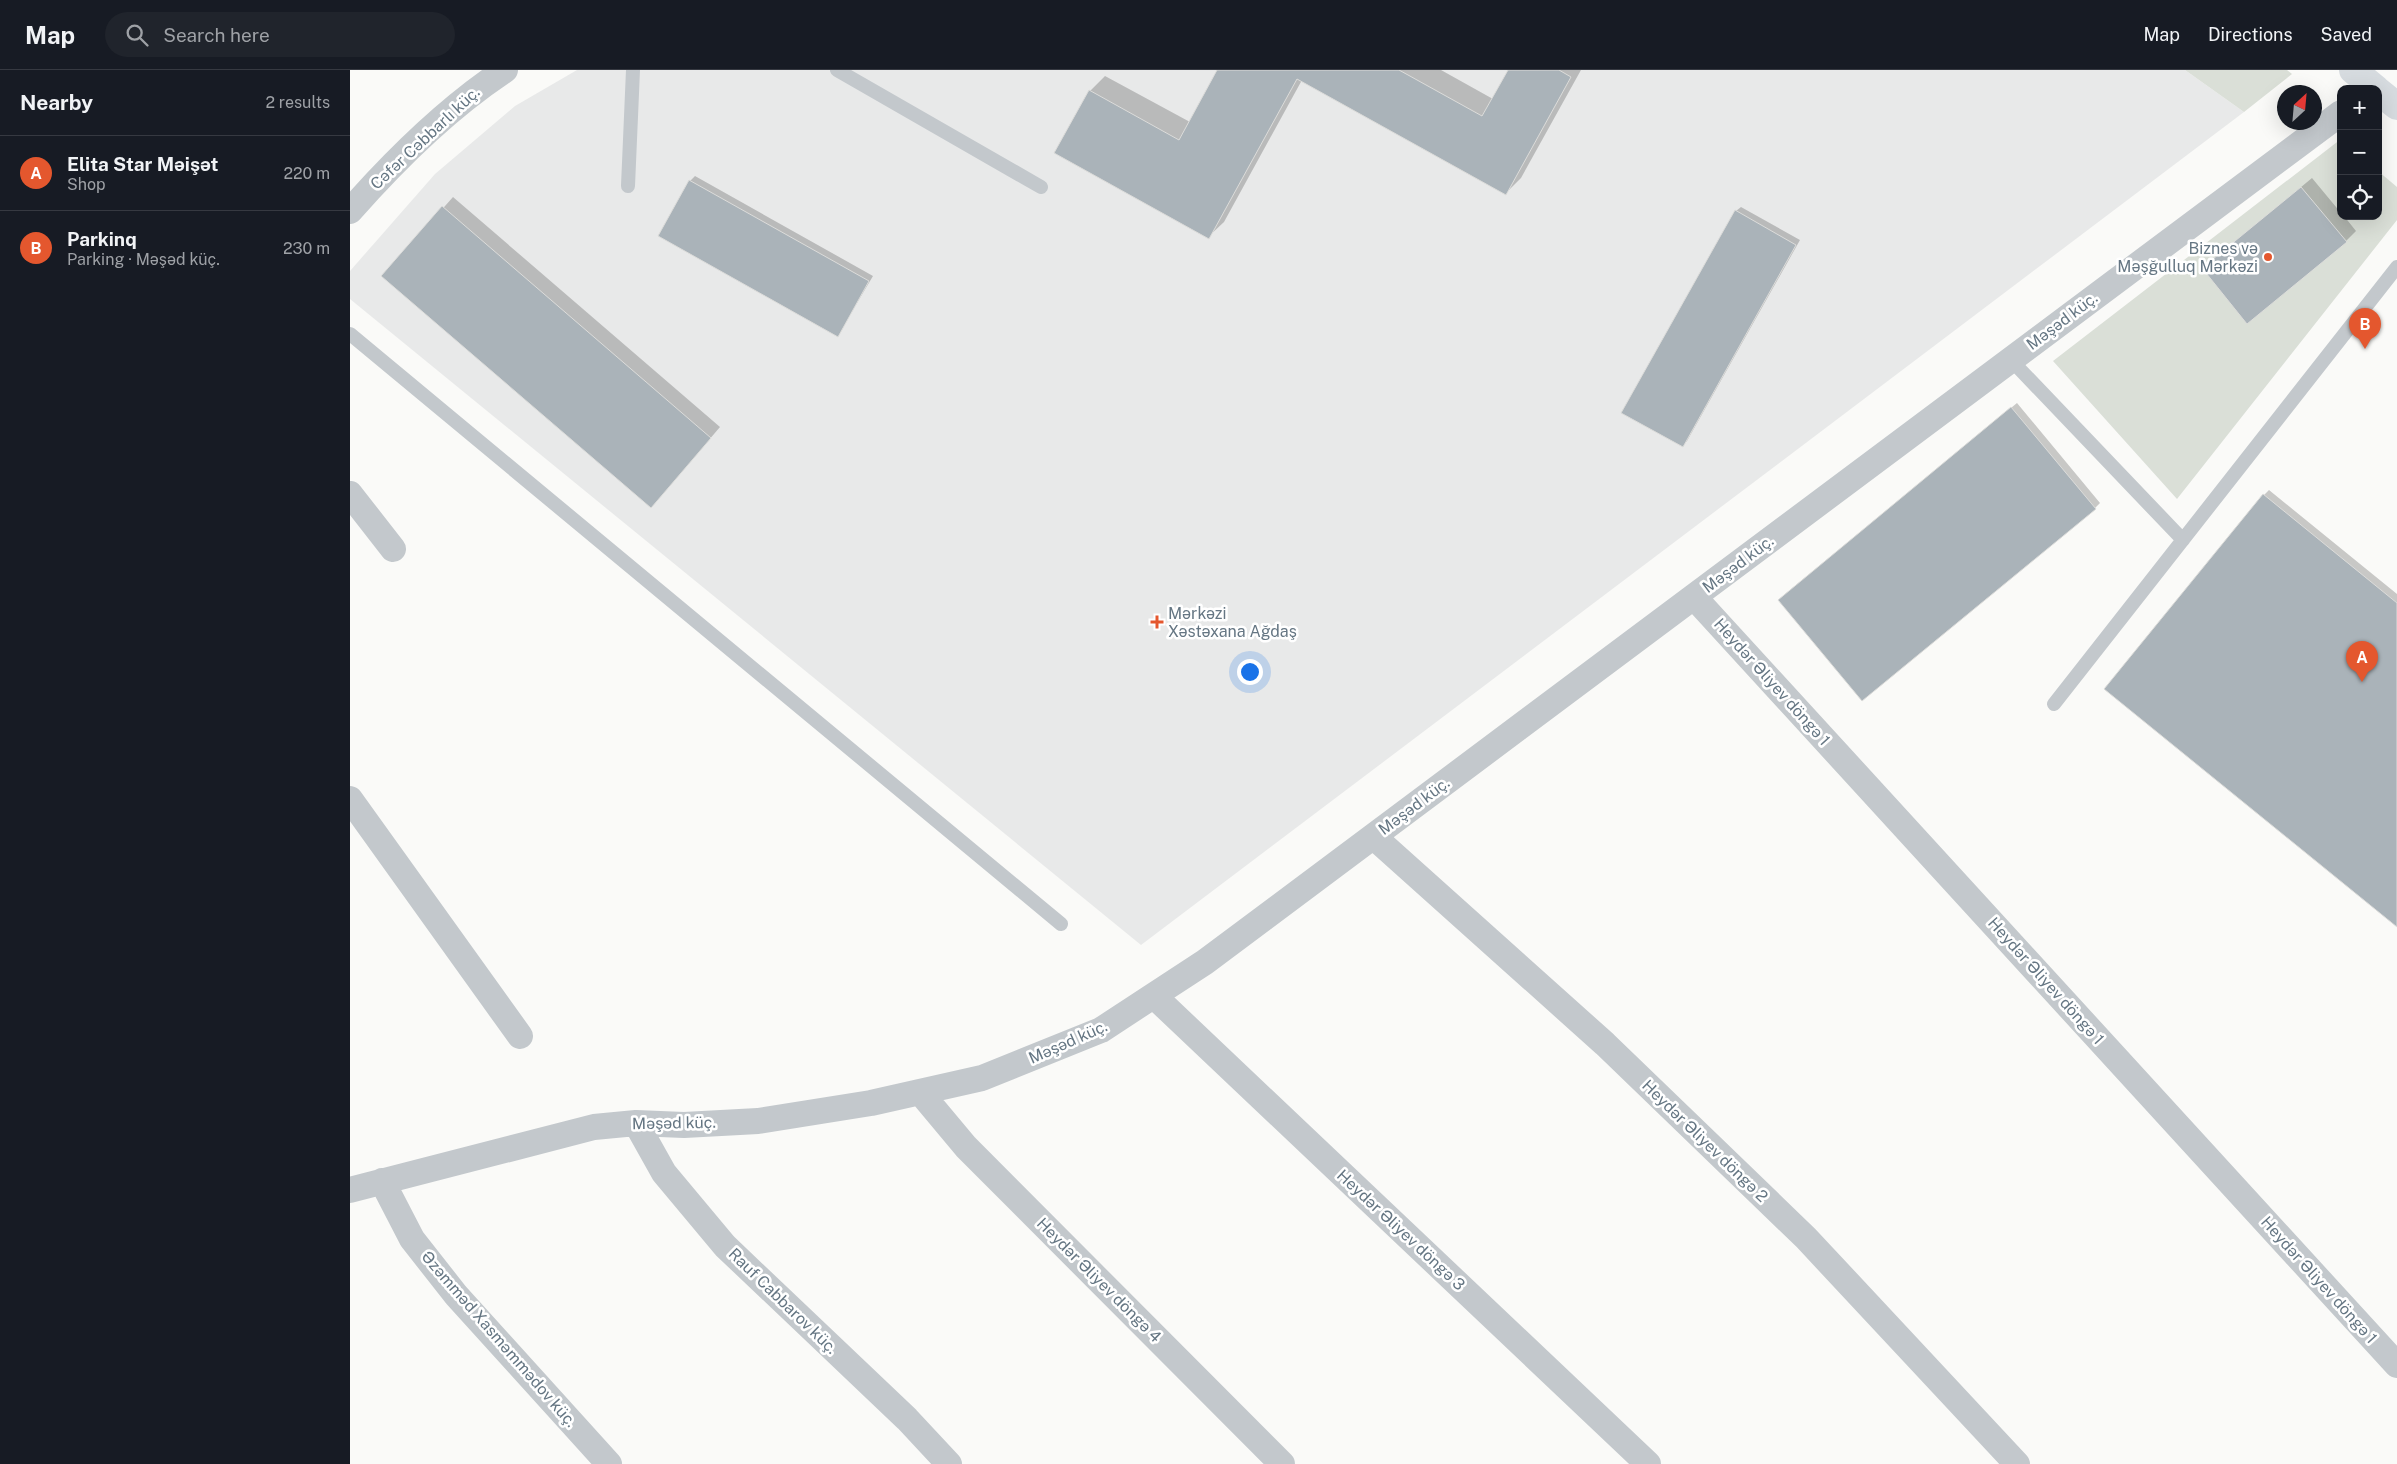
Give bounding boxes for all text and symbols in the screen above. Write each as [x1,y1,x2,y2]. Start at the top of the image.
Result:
search box [105,12,455,57]
text: Map [25,21,75,49]
icon: search [123,21,151,49]
text: Search here [163,24,270,46]
text: Map [2143,24,2180,45]
text: Directions [2208,24,2293,45]
text: Saved [2321,24,2372,45]
street label: Cəfər Cəbbarlı küç. [367,83,483,193]
north arrow [2277,85,2322,130]
map controls [2337,85,2382,220]
button: + [2337,85,2382,130]
text: Nearby [20,90,93,115]
text: 2 results [265,93,330,112]
button: − [2337,130,2382,175]
text: Elita Star Məişət [67,153,219,175]
text: A [30,164,42,183]
text: 220 m [283,164,330,183]
text: Shop [67,175,106,194]
button: locate [2337,175,2382,220]
text: Parkinq [67,228,137,250]
text: B [31,239,41,258]
text: 230 m [283,239,330,258]
place label: Biznes və Məşğulluq Mərkəzi [2117,239,2258,276]
text: Parking · Məşəd küç. [67,250,220,269]
marker: Biznes və Məşğulluq Mərkəzi [2262,251,2274,263]
street label: Məşəd küç. [2023,288,2101,354]
pin: B [2349,308,2381,349]
street label: Məşəd küç. [1699,531,1777,597]
place label: Mərkəzi Xəstəxana Ağdaş [1168,604,1297,641]
marker: Mərkəzi Xəstəxana Ağdaş [1150,615,1164,629]
street label: Heydər Əliyev döngə 1 [1710,615,1834,749]
pin: A [2346,641,2378,682]
your location [1237,659,1263,685]
street label: Məşəd küç. [1375,773,1453,839]
street label: Heydər Əliyev döngə 1 [1984,914,2108,1048]
street label: Məşəd küç. [1026,1016,1110,1068]
street label: Heydər Əliyev döngə 2 [1638,1076,1772,1206]
street label: Məşəd küç. [632,1113,716,1133]
street label: Heydər Əliyev döngə 3 [1333,1166,1469,1294]
street label: Heydər Əliyev döngə 1 [2257,1213,2381,1347]
street label: Heydər Əliyev döngə 4 [1033,1214,1165,1346]
street label: Rauf Cabbarov küç. [725,1244,841,1358]
street label: Əzəmməd Xasməmmədov küç. [417,1247,581,1431]

